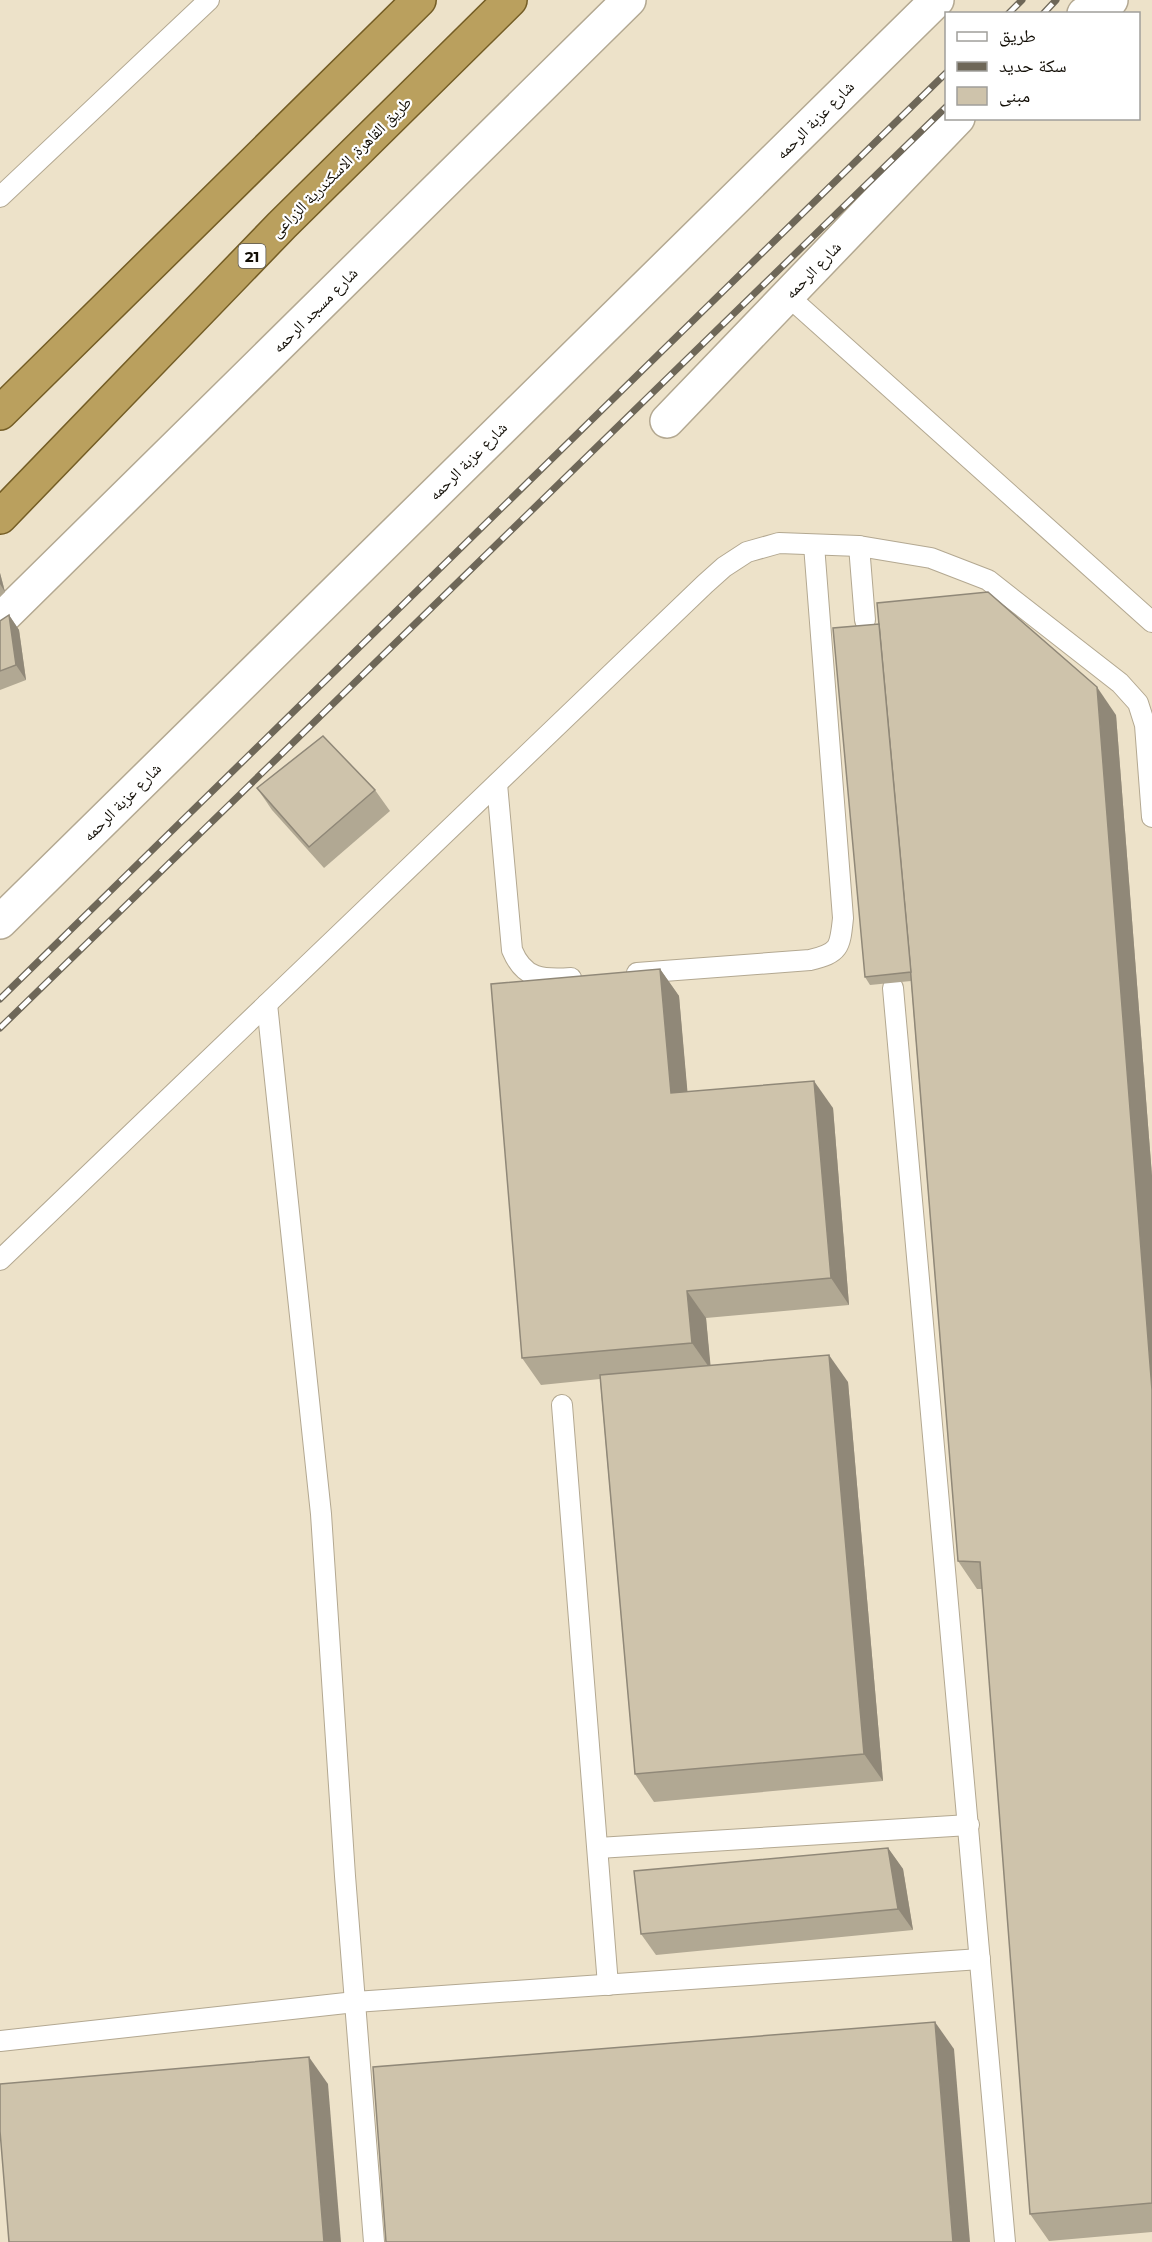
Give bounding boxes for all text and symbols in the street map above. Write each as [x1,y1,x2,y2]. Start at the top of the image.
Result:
legend [945,12,1140,120]
text: طريق [999,25,1036,47]
text: سكة حديد [999,55,1067,77]
street label: شارع عزبة الرحمه [772,77,859,164]
text: مبنى [999,85,1030,107]
street label: طريق القاهرة, الاسكندرية الزراعى [267,93,416,242]
street label: شارع الرحمه [781,237,846,303]
road number: 21 [238,244,266,268]
street label: شارع مسجد الرحمه [268,263,362,357]
street label: شارع عزبة الرحمه [425,418,512,505]
street label: شارع عزبة الرحمه [79,759,166,846]

